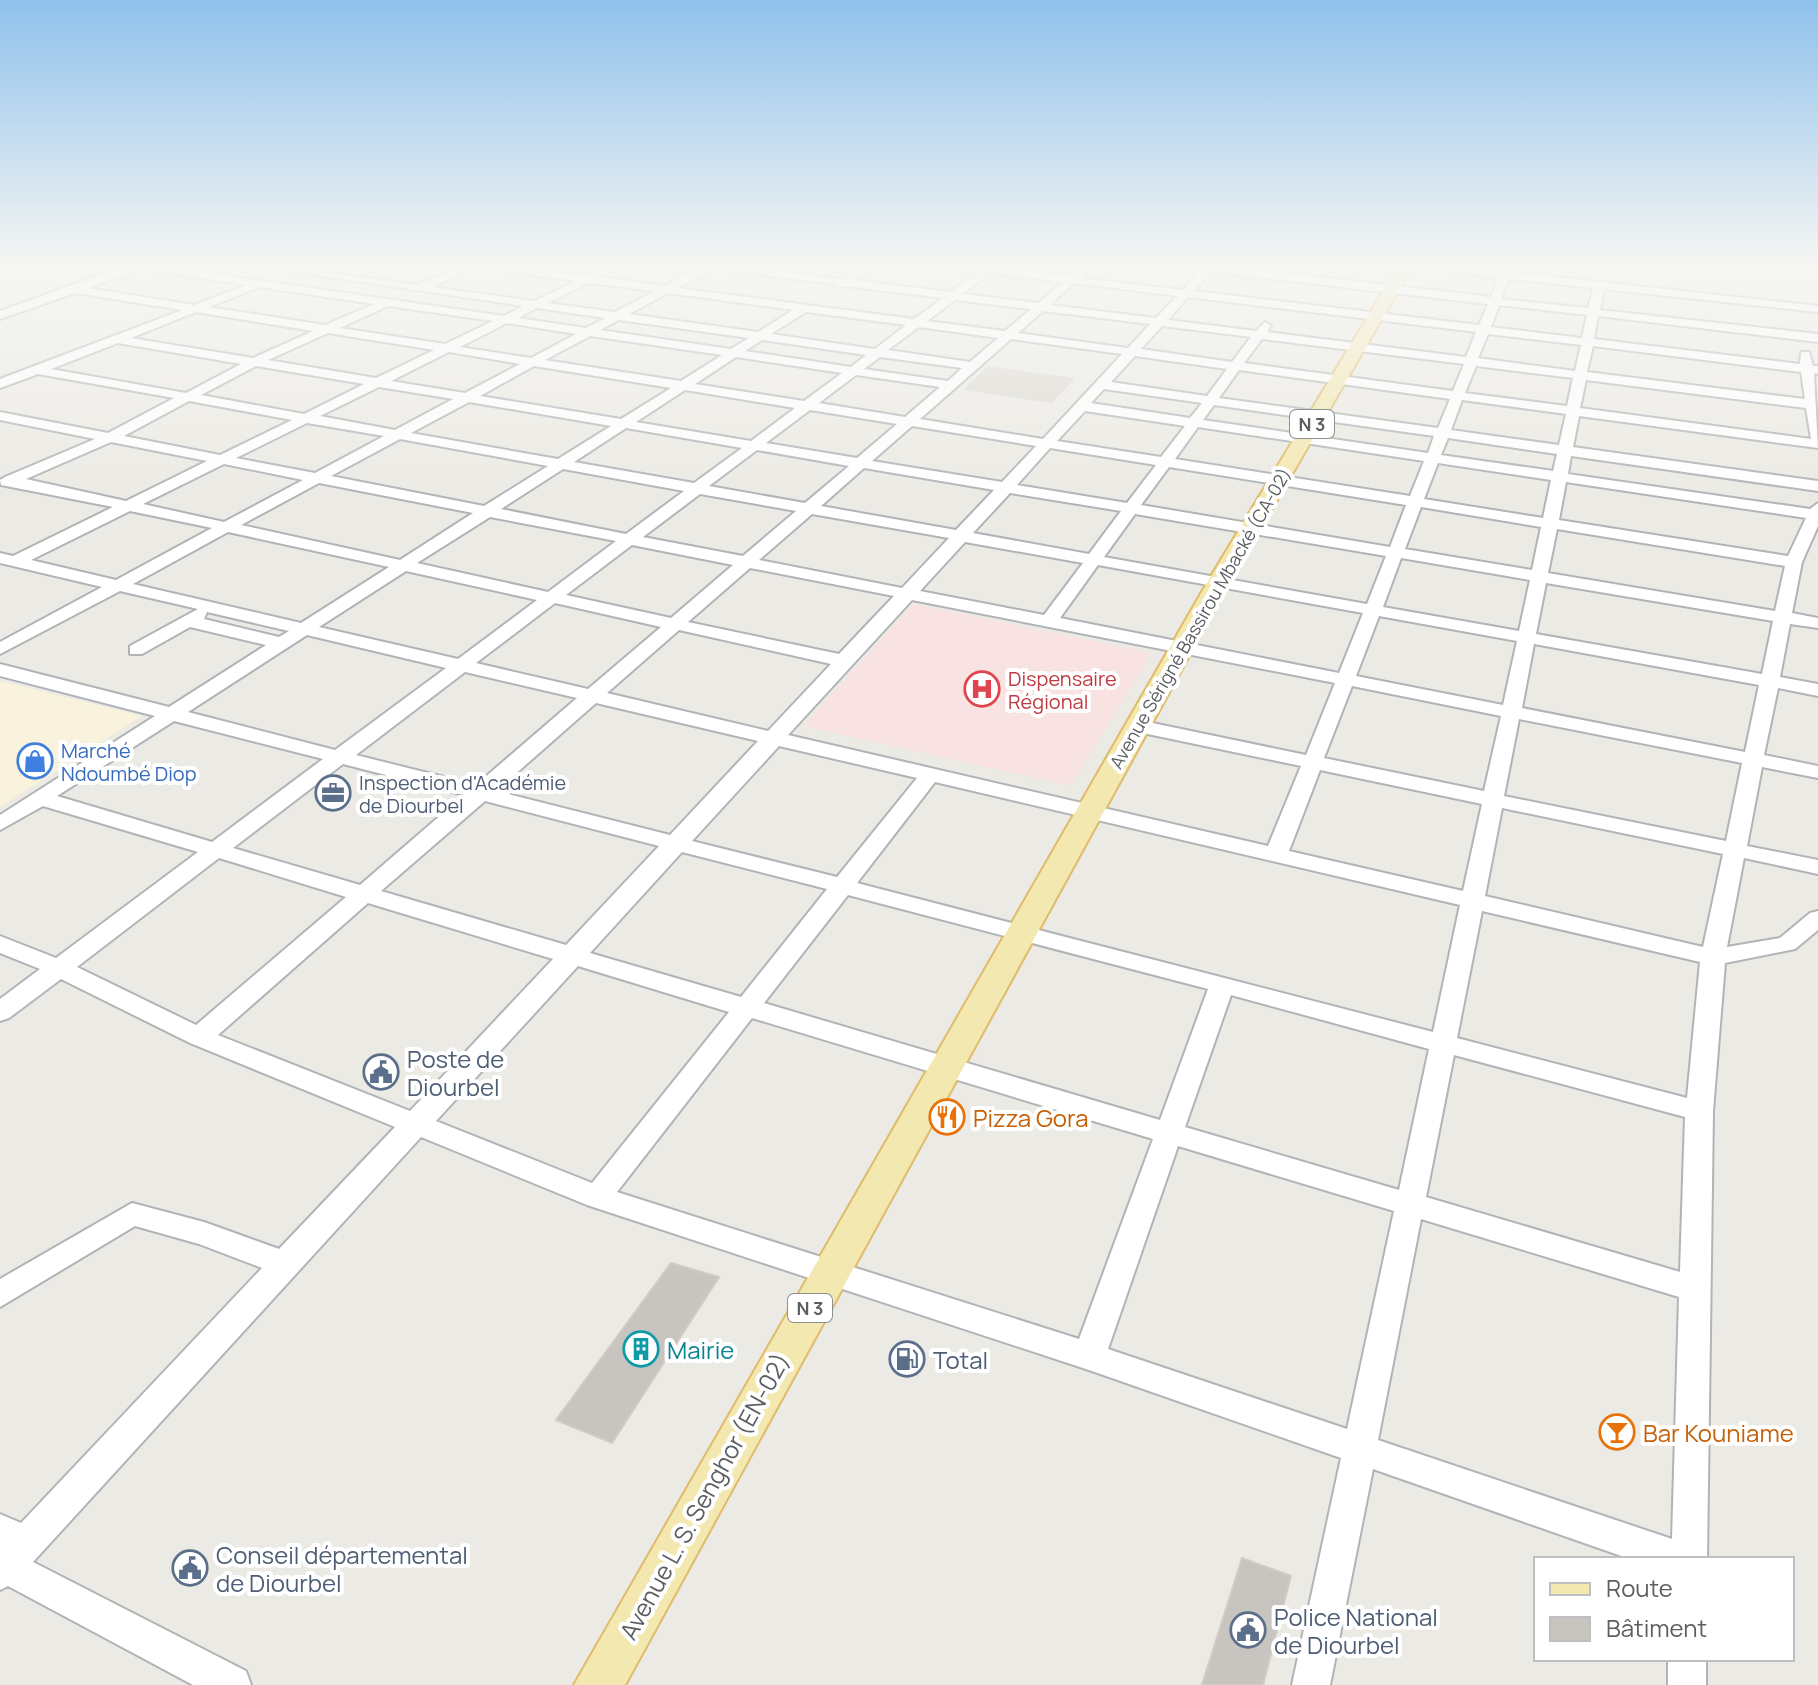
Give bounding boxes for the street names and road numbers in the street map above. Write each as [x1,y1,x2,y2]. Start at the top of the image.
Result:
road number: N 3 [1290,410,1334,438]
street label: Avenue Sérigné Bassirou Mbacké (CA-02) [1104,463,1296,773]
road number: N 3 [788,1294,832,1322]
street label: Avenue L. S. Senghor (EN-02) [611,1347,797,1645]

